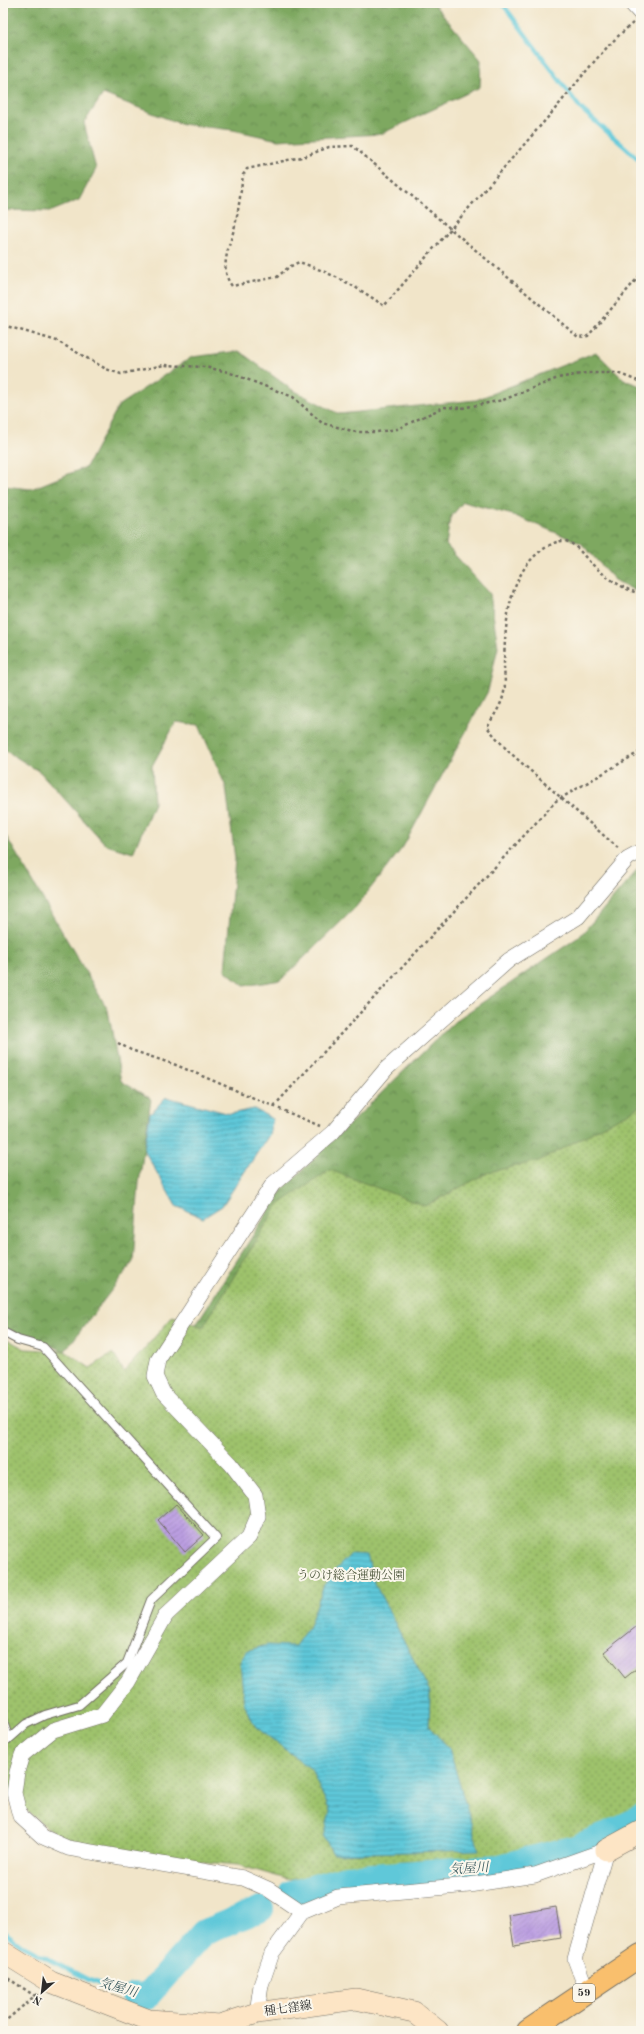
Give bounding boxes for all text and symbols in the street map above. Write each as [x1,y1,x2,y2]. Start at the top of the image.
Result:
park label: うのけ総合運動公園 [297,1568,405,1582]
water label: 気屋川 [449,1860,491,1877]
north arrow [22,1972,62,2012]
water label: 気屋川 [97,1975,141,2000]
road number: 59 [573,1984,595,2002]
text: N [31,1992,44,2006]
street label: 種七窪線 [263,1998,313,2018]

